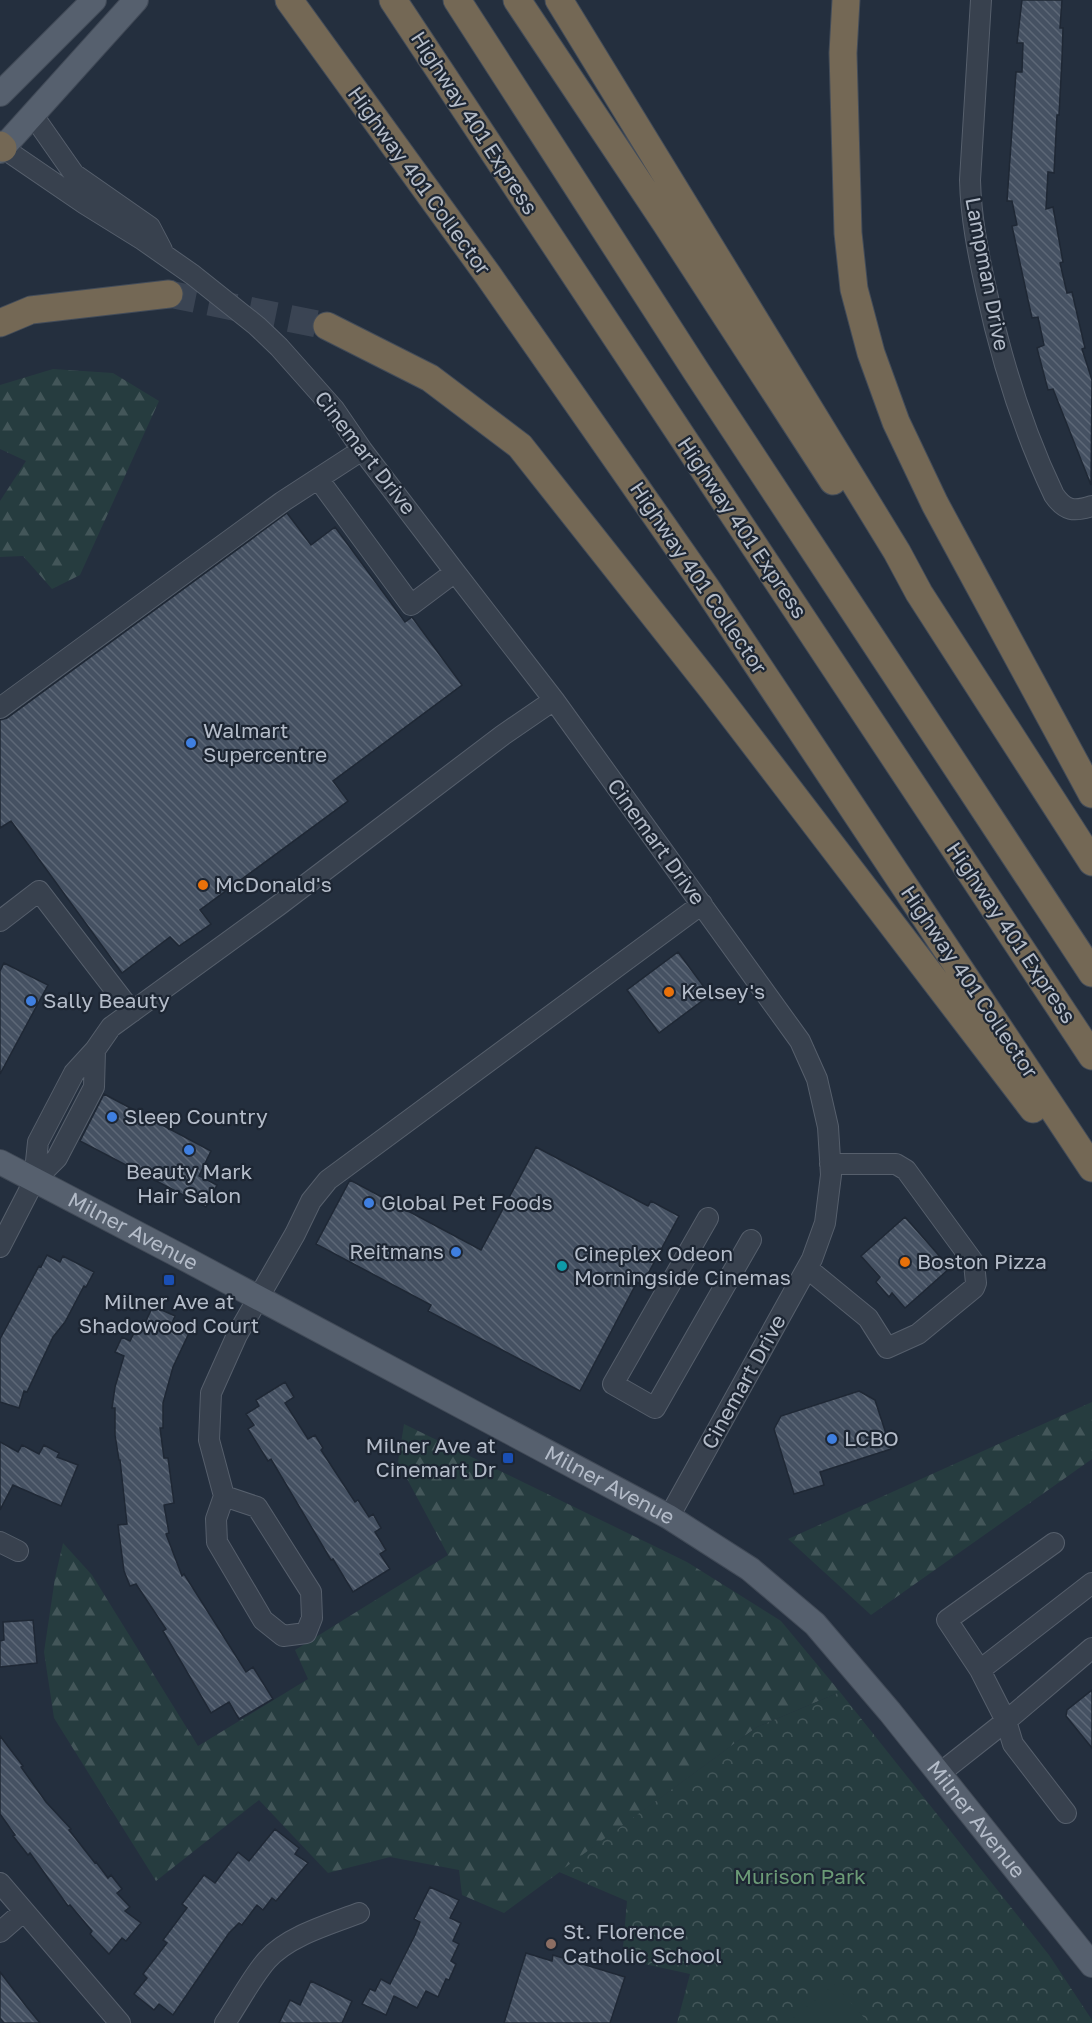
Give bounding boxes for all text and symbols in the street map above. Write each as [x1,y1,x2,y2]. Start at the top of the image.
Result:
street label: Highway 401 Express [406,26,544,219]
street label: Highway 401 Collector [343,81,497,280]
street label: Lampman Drive [960,195,1016,353]
street label: Cinemart Drive [309,385,422,519]
street label: Highway 401 Express [672,432,813,623]
street label: Highway 401 Collector [625,476,773,679]
place label: Walmart Supercentre [203,717,327,767]
marker: Walmart Supercentre [184,736,198,750]
street label: Cinemart Drive [602,773,711,910]
street label: Highway 401 Express [941,837,1082,1028]
place label: McDonald's [215,871,332,897]
marker: McDonald's [196,878,210,892]
street label: Highway 401 Collector [896,880,1044,1083]
place label: Kelsey's [681,978,765,1004]
marker: Kelsey's [662,985,676,999]
place label: Sally Beauty [43,987,170,1013]
marker: Sally Beauty [24,994,38,1008]
place label: Sleep Country [124,1103,268,1129]
marker: Sleep Country [105,1110,119,1124]
marker: Beauty Mark Hair Salon [182,1143,196,1157]
place label: Beauty Mark Hair Salon [126,1158,252,1208]
street label: Milner Avenue [64,1186,203,1275]
place label: Global Pet Foods [381,1189,553,1215]
marker: Global Pet Foods [362,1196,376,1210]
place label: Reitmans [349,1238,444,1264]
place label: Cineplex Odeon Morningside Cinemas [574,1240,791,1290]
marker: Reitmans [449,1245,463,1259]
place label: Boston Pizza [917,1248,1047,1274]
marker: Boston Pizza [898,1255,912,1269]
marker: Cineplex Odeon Morningside Cinemas [555,1259,569,1273]
marker: Milner Ave at Shadowood Court [162,1273,176,1287]
place label: Milner Ave at Shadowood Court [79,1288,259,1338]
street label: Cinemart Drive [695,1310,791,1453]
place label: LCBO [844,1425,899,1451]
place label: Milner Ave at Cinemart Dr [365,1432,496,1482]
marker: LCBO [825,1432,839,1446]
street label: Milner Avenue [541,1439,679,1530]
marker: Milner Ave at Cinemart Dr [501,1451,515,1465]
street label: Milner Avenue [922,1755,1031,1883]
park label: Murison Park [734,1863,866,1889]
place label: St. Florence Catholic School [563,1918,722,1968]
marker: St. Florence Catholic School [544,1937,558,1951]

